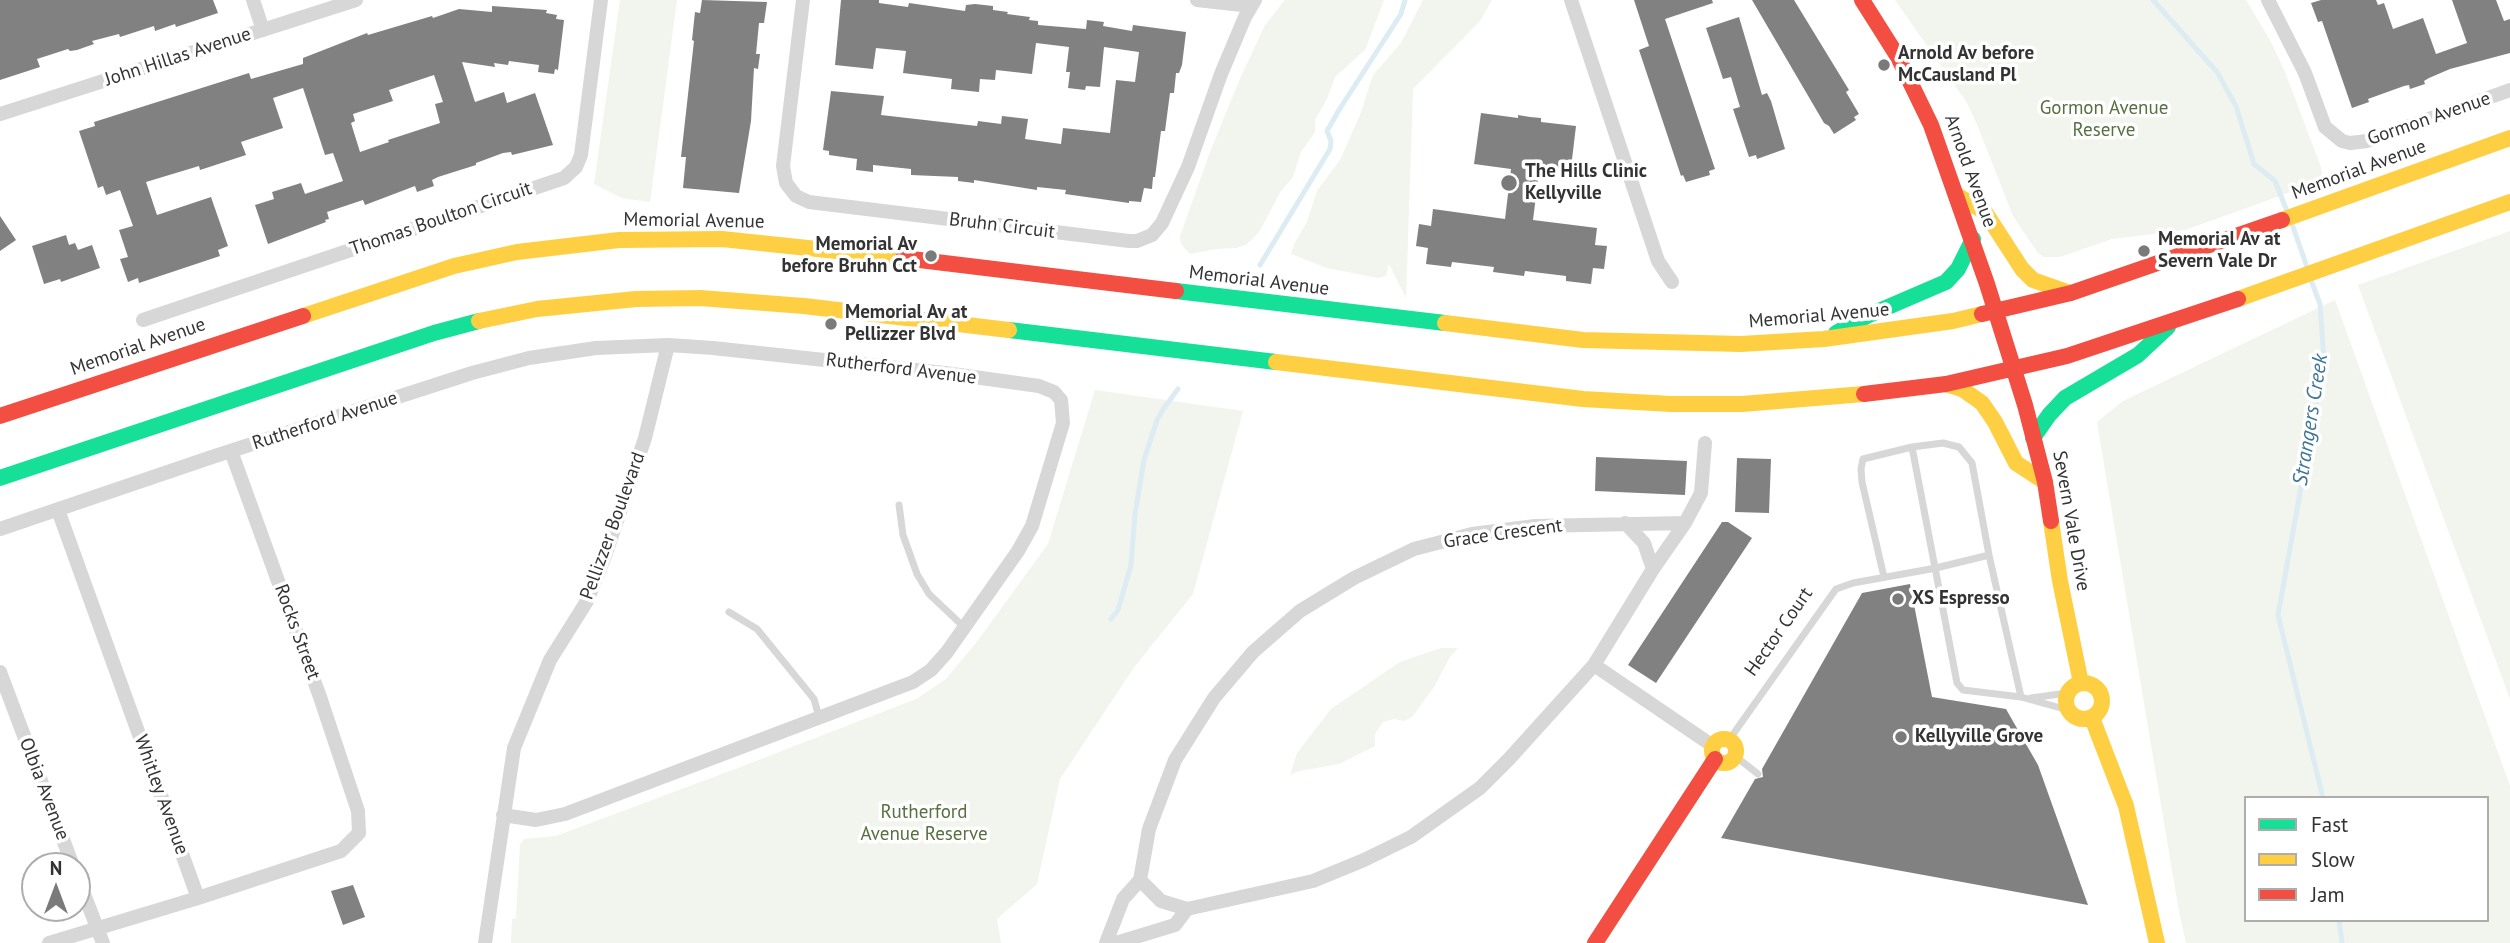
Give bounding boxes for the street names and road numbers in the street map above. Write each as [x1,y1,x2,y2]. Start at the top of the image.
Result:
street label: John Hillas Avenue [102,23,254,91]
street label: Gormon Avenue [2364,87,2494,151]
street label: Arnold Avenue [1939,112,2001,230]
street label: Memorial Avenue [2289,135,2429,205]
street label: Thomas Boulton Circuit [347,177,535,261]
street label: Memorial Avenue [623,208,765,234]
street label: Bruhn Circuit [948,208,1056,244]
street label: Memorial Avenue [1188,261,1330,301]
street label: Memorial Avenue [1748,298,1890,334]
street label: Memorial Avenue [68,313,208,381]
street label: Rutherford Avenue [824,348,978,390]
street label: Rutherford Avenue [249,387,401,455]
street label: Pellizzer Boulevard [576,449,650,603]
street label: Severn Vale Drive [2047,449,2095,593]
street label: Grace Crescent [1442,514,1564,554]
street label: Rocks Street [269,581,325,683]
street label: Hector Court [1740,583,1818,681]
street label: Whitley Avenue [129,732,193,858]
street label: Olbia Avenue [14,735,74,843]

